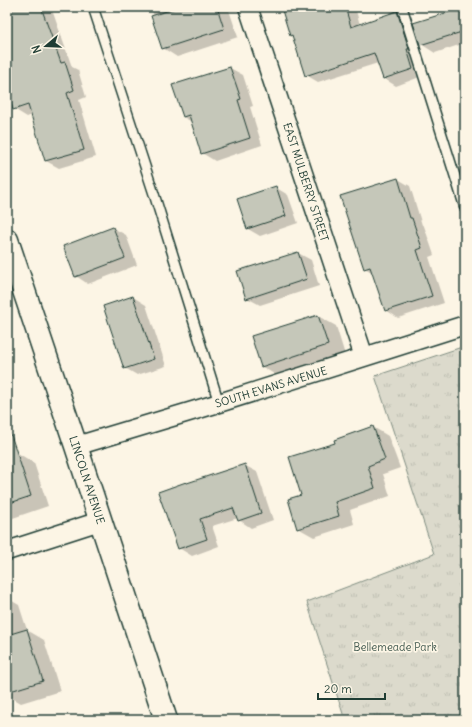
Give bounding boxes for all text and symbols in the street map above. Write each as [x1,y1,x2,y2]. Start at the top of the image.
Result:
north arrow [26,26,66,66]
text: N [29,43,44,55]
street label: EAST MULBERRY STREET [280,121,332,243]
street label: SOUTH EVANS AVENUE [213,363,329,411]
street label: LINCOLN AVENUE [66,434,108,526]
park label: Bellemeade Park [353,640,437,654]
scale bar [318,675,385,701]
text: 20 m [324,681,352,696]

